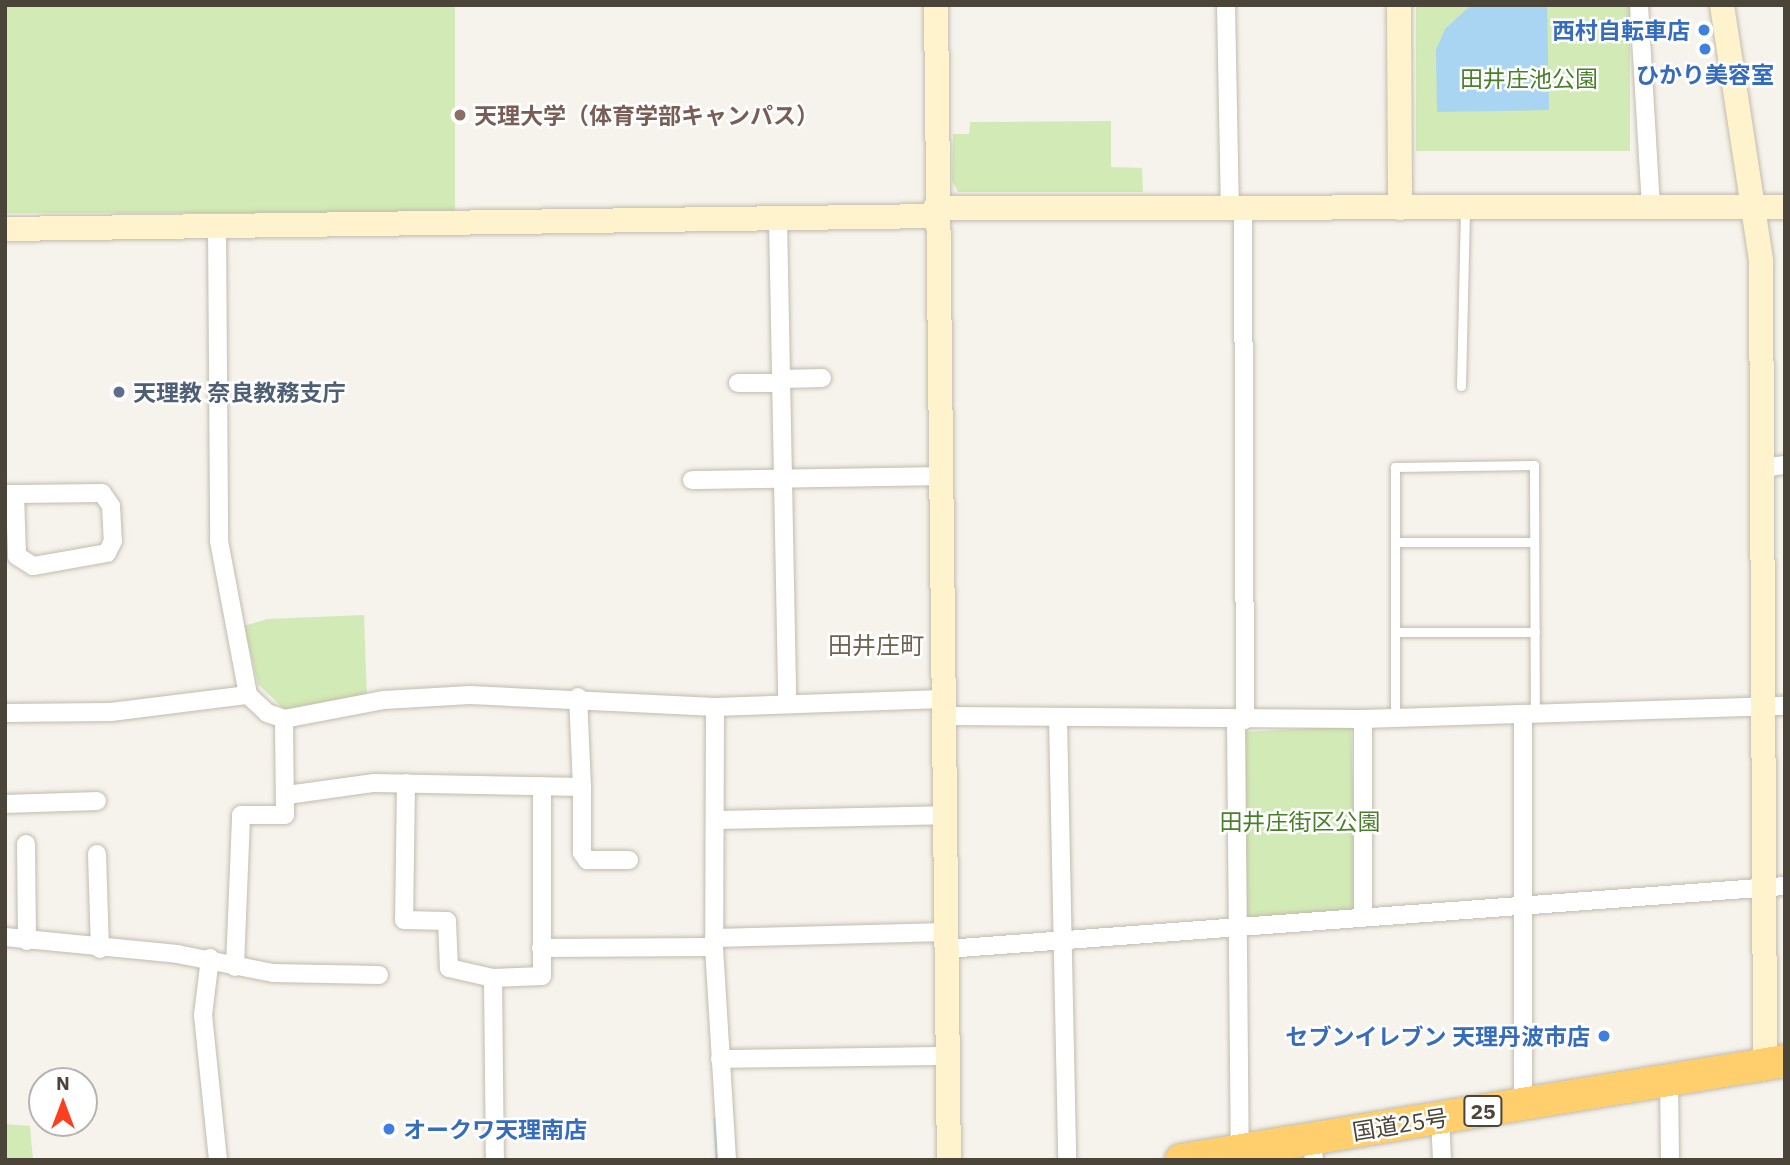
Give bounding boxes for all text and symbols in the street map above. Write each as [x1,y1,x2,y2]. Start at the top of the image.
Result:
place label: 西村自転車店 [1552,16,1690,44]
marker: 西村自転車店 [1696,22,1712,38]
marker: ひかり美容室 [1697,41,1713,57]
place label: ひかり美容室 [1636,60,1774,88]
park label: 田井庄池公園 [1460,64,1598,92]
place label: 天理大学（体育学部キャンパス） [474,101,819,129]
marker: 天理大学（体育学部キャンパス） [452,107,468,123]
place label: 天理教 奈良教務支庁 [133,378,345,406]
marker: 天理教 奈良教務支庁 [111,384,127,400]
district label: 田井庄町 [828,632,924,660]
park label: 田井庄街区公園 [1220,807,1380,835]
place label: セブンイレブン 天理丹波市店 [1286,1022,1590,1050]
marker: セブンイレブン 天理丹波市店 [1596,1028,1612,1044]
north arrow [28,1067,98,1137]
text: N [56,1071,70,1095]
road number: 25 [1462,1094,1504,1128]
street label: 国道25号 [1350,1103,1450,1145]
place label: オークワ天理南店 [403,1115,587,1143]
marker: オークワ天理南店 [381,1121,397,1137]

